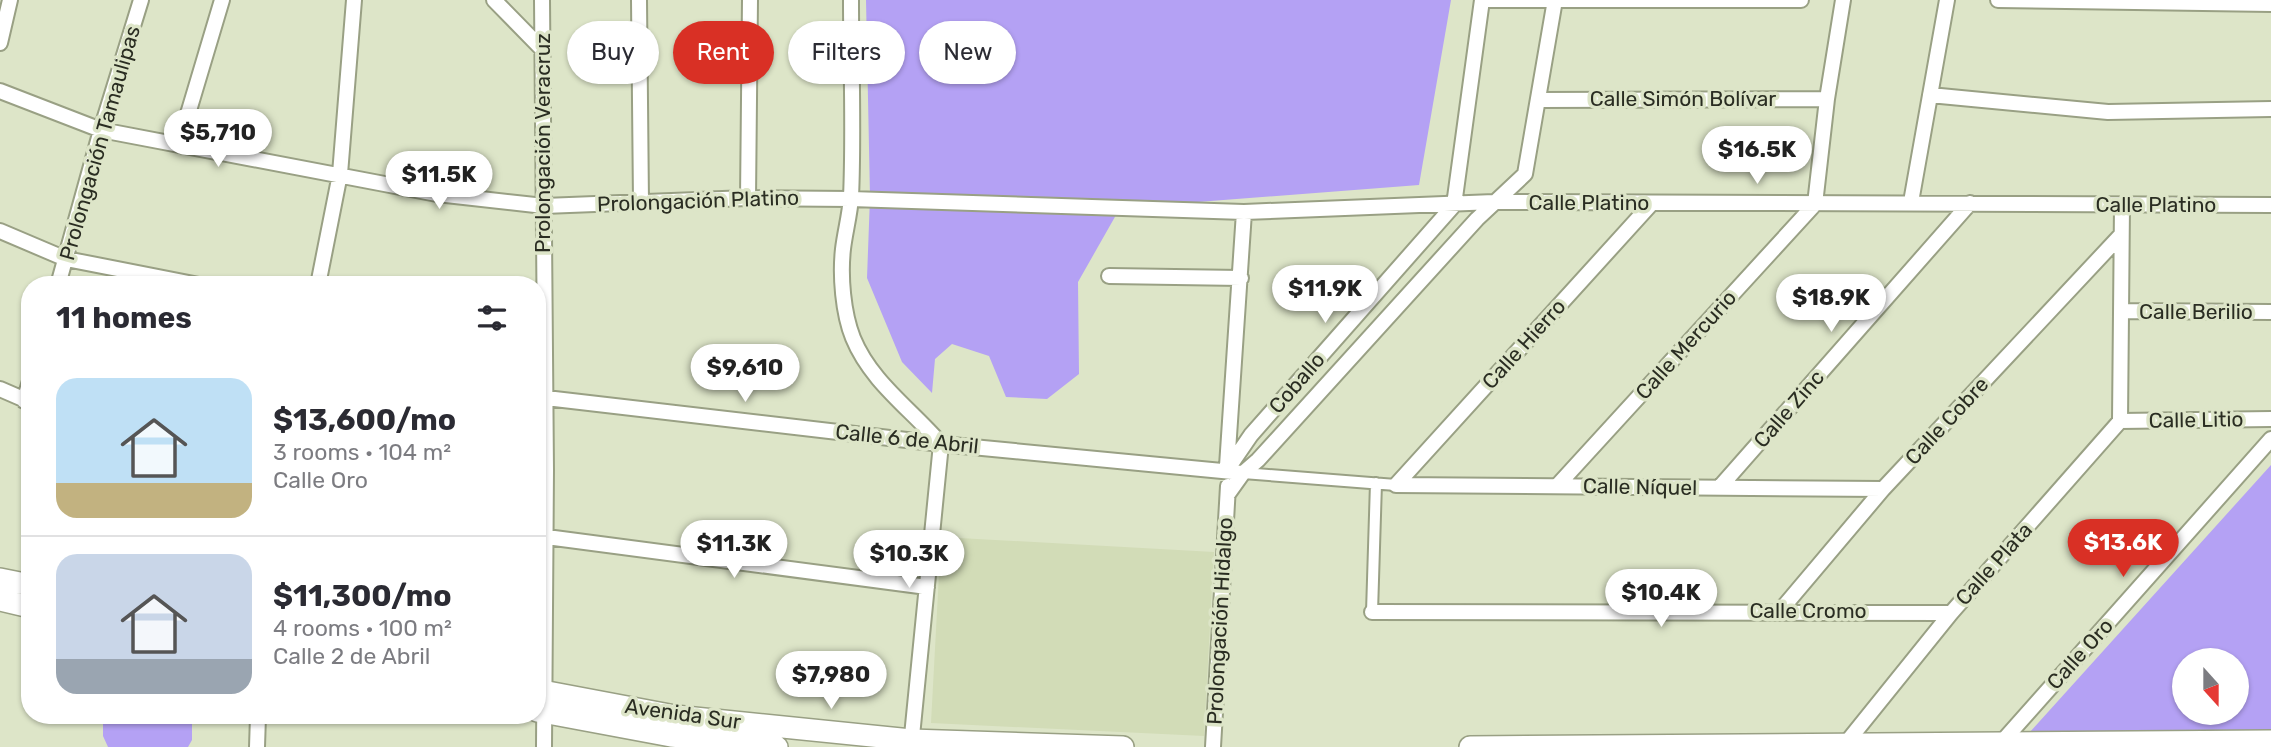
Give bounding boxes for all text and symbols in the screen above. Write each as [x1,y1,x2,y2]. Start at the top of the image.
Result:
chip: Buy [567,21,659,84]
chip: Rent [673,21,774,84]
chip: Filters [788,21,905,84]
chip: New [919,21,1016,84]
street label: Prolongación Tamaulipas [54,23,145,263]
street label: Prolongación Veracruz [530,33,555,253]
street label: Calle Simón Bolívar [1590,86,1776,111]
pin: $5,710 [161,110,275,169]
text: $5,710 [180,118,256,146]
pin: $16.5K [1700,127,1814,186]
text: $16.5K [1718,135,1796,163]
pin: $11.5K [382,152,496,211]
text: $11.5K [402,160,476,188]
street label: Prolongación Platino [597,184,799,217]
street label: Calle Platino [1529,190,1649,215]
street label: Calle Platino [2096,192,2216,217]
pin: $11.9K [1268,266,1382,325]
text: $11.9K [1288,274,1362,302]
pin: $18.9K [1774,274,1888,334]
text: $18.9K [1792,283,1870,311]
street label: Calle Mercurio [1630,285,1741,404]
street label: Calle Hierro [1477,294,1571,394]
icon: filters [473,299,511,337]
street label: Calle Berilio [2139,299,2253,324]
text: 11 homes [56,300,192,336]
pin: $9,610 [688,344,802,404]
street label: Coballo [1263,347,1330,418]
text: $9,610 [707,353,783,381]
street label: Calle Zinc [1748,365,1829,453]
street label: Calle Cobre [1900,372,1994,470]
text: $13,600/mo [273,402,456,438]
icon: home [112,406,196,490]
street label: Calle Litio [2148,406,2244,433]
street label: Calle 6 de Abril [834,419,980,458]
text: 3 rooms · 104 m² [273,438,451,466]
text: Calle Oro [273,466,368,494]
street label: Calle Níquel [1583,473,1697,500]
street label: Prolongación Hidalgo [1202,517,1237,725]
street label: Calle Plata [1950,517,2037,610]
pin: $11.3K [677,520,791,580]
pin: $13.6K [2066,520,2180,579]
text: $13.6K [2084,528,2162,556]
text: $11.3K [696,529,772,557]
pin: $10.3K [852,530,966,590]
text: $10.3K [869,539,949,567]
pin: $10.4K [1604,570,1718,629]
text: $11,300/mo [273,578,452,614]
text: $10.4K [1621,578,1701,606]
icon: home [112,582,196,666]
street label: Calle Cromo [1749,598,1867,623]
street label: Calle Oro [2041,613,2118,694]
text: 4 rooms · 100 m² [273,614,452,642]
text: Calle 2 de Abril [273,642,430,670]
north arrow [2172,648,2249,724]
map controls [2172,648,2249,725]
pin: $7,980 [774,652,888,711]
text: $7,980 [792,660,870,688]
street label: Avenida Sur [623,693,743,734]

